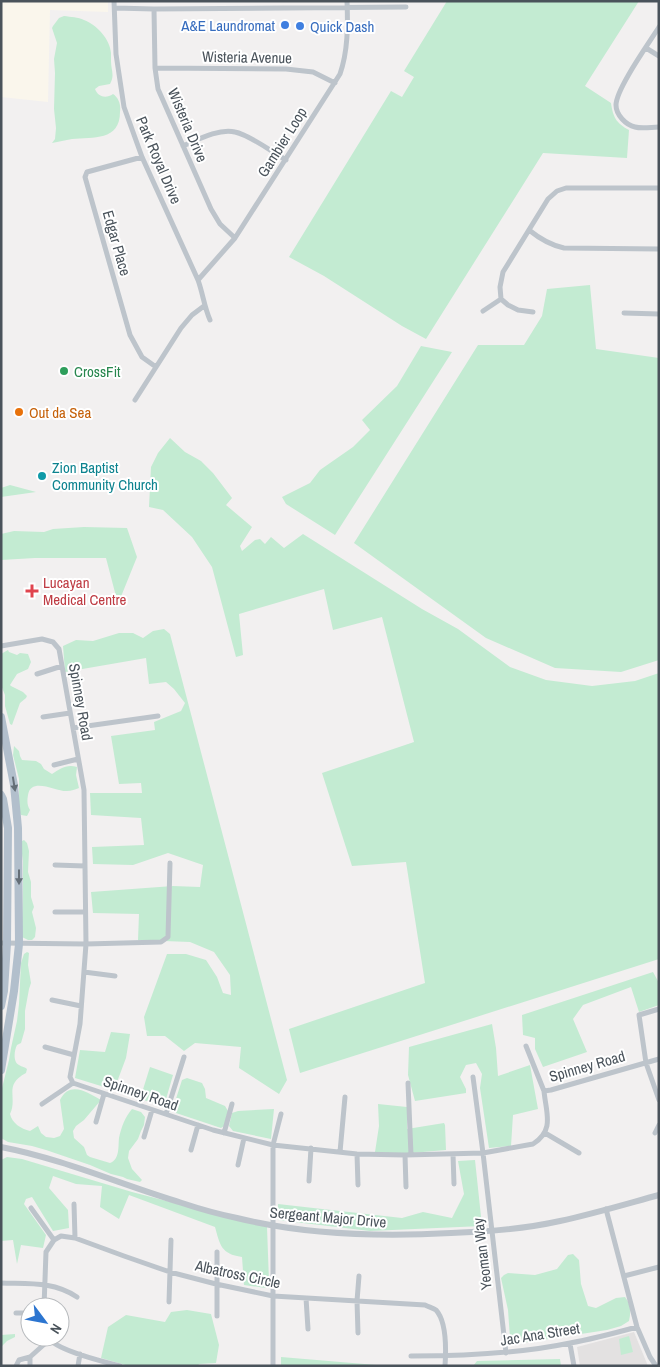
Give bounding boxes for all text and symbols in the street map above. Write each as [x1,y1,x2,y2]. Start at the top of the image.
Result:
place label: A&E Laundromat [180,15,276,36]
place label: Quick Dash [310,16,374,37]
marker: A&E Laundromat [279,19,291,31]
marker: Quick Dash [294,20,306,32]
street label: Wisteria Avenue [202,46,292,68]
street label: Wisteria Drive [163,85,213,165]
street label: Gambier Loop [252,103,312,181]
street label: Park Royal Drive [131,113,187,207]
street label: Edgar Place [98,208,136,278]
place label: CrossFit [74,361,121,382]
marker: CrossFit [58,365,70,377]
place label: Out da Sea [29,402,91,423]
marker: Out da Sea [13,406,25,418]
place label: Zion Baptist Community Church [52,457,158,495]
marker: Zion Baptist Community Church [36,470,48,482]
place label: Lucayan Medical Centre [43,572,127,610]
marker: Lucayan Medical Centre [25,584,39,598]
street label: Spinney Road [64,662,98,742]
one-way arrow [10,776,18,792]
one-way arrow [15,869,23,885]
street label: Spinney Road [547,1045,627,1087]
street label: Spinney Road [101,1070,181,1116]
street label: Sergeant Major Drive [269,1201,387,1233]
street label: Yeoman Way [467,1216,497,1291]
street label: Albatross Circle [192,1254,283,1293]
north arrow [20,1297,70,1347]
street label: Jac Ana Street [499,1317,582,1351]
text: N [46,1321,66,1337]

